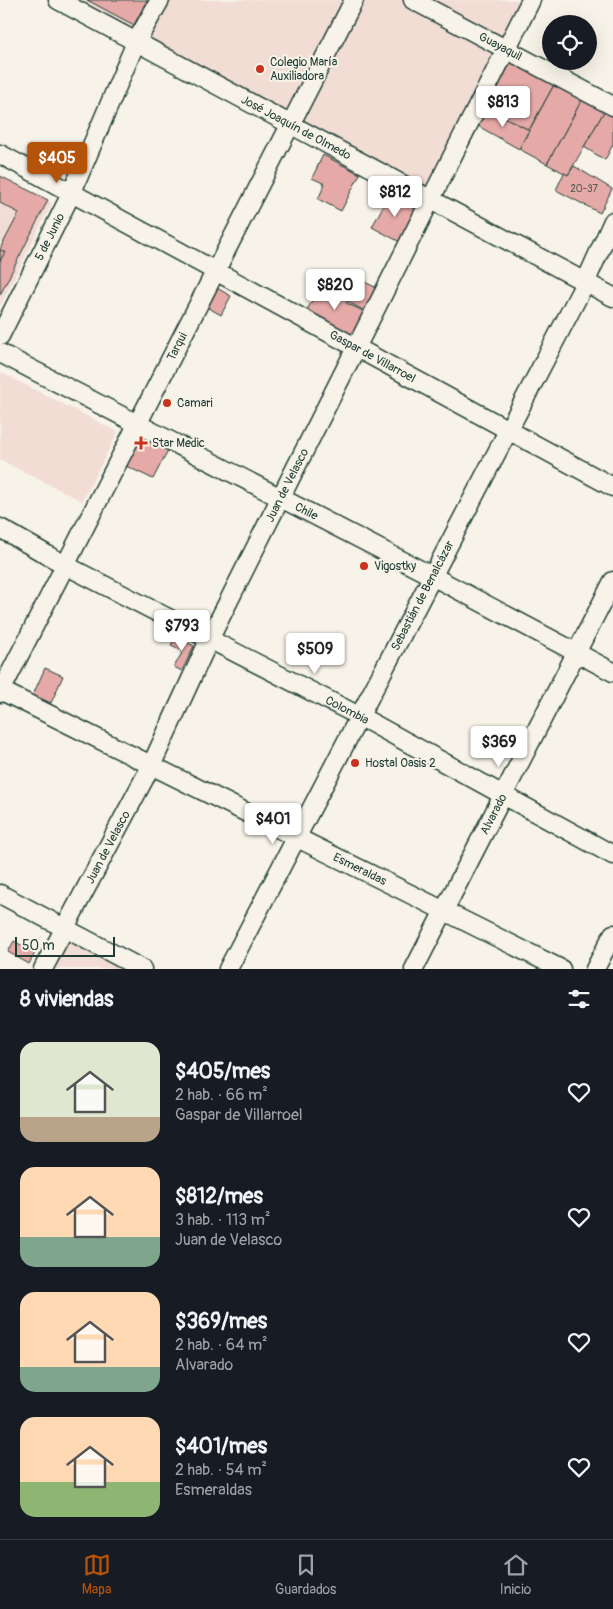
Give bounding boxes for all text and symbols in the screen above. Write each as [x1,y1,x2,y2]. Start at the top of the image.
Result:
map controls [542,15,597,70]
button: locate [542,15,597,70]
street label: Guayaquil [476,29,525,64]
place label: Colegio María Auxiliadora [270,55,338,84]
marker: Colegio María Auxiliadora [254,63,266,75]
pin: $813 [473,86,533,128]
street label: José Joaquín de Olmedo [239,92,354,163]
text: $813 [487,92,519,112]
pin: $405 [27,142,87,184]
text: $405 [38,148,76,168]
pin: $812 [365,176,425,218]
text: $812 [379,182,411,202]
house number: 20-37 [570,183,598,195]
street label: 5 de Junio [32,210,68,263]
pin: $820 [305,268,365,311]
text: $820 [317,275,353,295]
street label: Gaspar de Villarroel [327,327,418,386]
street label: Tarqui [164,330,190,363]
place label: Camari [177,396,213,411]
marker: Camari [161,397,173,409]
marker: Star Medic [134,436,148,450]
place label: Star Medic [152,436,205,451]
street label: Juan de Velasco [262,445,312,524]
street label: Chile [292,499,321,523]
street label: Sebastián de Benalcázar [388,537,457,653]
place label: Vigostky [374,559,416,574]
marker: Vigostky [358,560,370,572]
pin: $793 [152,610,212,652]
text: $793 [165,616,199,636]
pin: $509 [285,632,345,675]
text: $509 [297,639,333,659]
street label: Colombia [323,692,372,728]
pin: $369 [469,726,529,768]
text: $369 [481,732,517,752]
place label: Hostal Oasis 2 [365,756,436,771]
marker: Hostal Oasis 2 [349,757,361,769]
street label: Alvarado [477,791,510,837]
pin: $401 [243,802,303,845]
street label: Juan de Velasco [82,808,134,886]
text: $401 [255,809,291,829]
street label: Esmeraldas [331,849,390,889]
scale bar [15,934,115,957]
text: 50 m [22,937,55,954]
icon: filters [565,985,593,1013]
text: 8 viviendas [20,986,113,1013]
text: $405/mes [175,1058,270,1085]
icon: home [60,1062,120,1122]
icon: heart [565,1078,593,1106]
text: 2 hab. · 66 m² [175,1085,268,1105]
text: Gaspar de Villarroel [175,1105,303,1125]
text: $812/mes [175,1183,263,1210]
icon: home [60,1187,120,1247]
icon: heart [565,1203,593,1231]
text: 3 hab. · 113 m² [175,1210,270,1230]
text: Juan de Velasco [175,1230,282,1250]
text: $369/mes [175,1308,267,1335]
icon: home [60,1312,120,1372]
icon: heart [565,1328,593,1356]
text: 2 hab. · 64 m² [175,1335,268,1355]
text: Alvarado [175,1355,233,1375]
text: $401/mes [175,1433,267,1460]
icon: home [60,1437,120,1497]
icon: heart [565,1453,593,1481]
text: 2 hab. · 54 m² [175,1460,267,1480]
text: Esmeraldas [175,1480,252,1500]
tab: Mapa [82,1551,111,1598]
tab: Guardados [275,1551,336,1598]
tab: Inicio [500,1551,531,1598]

